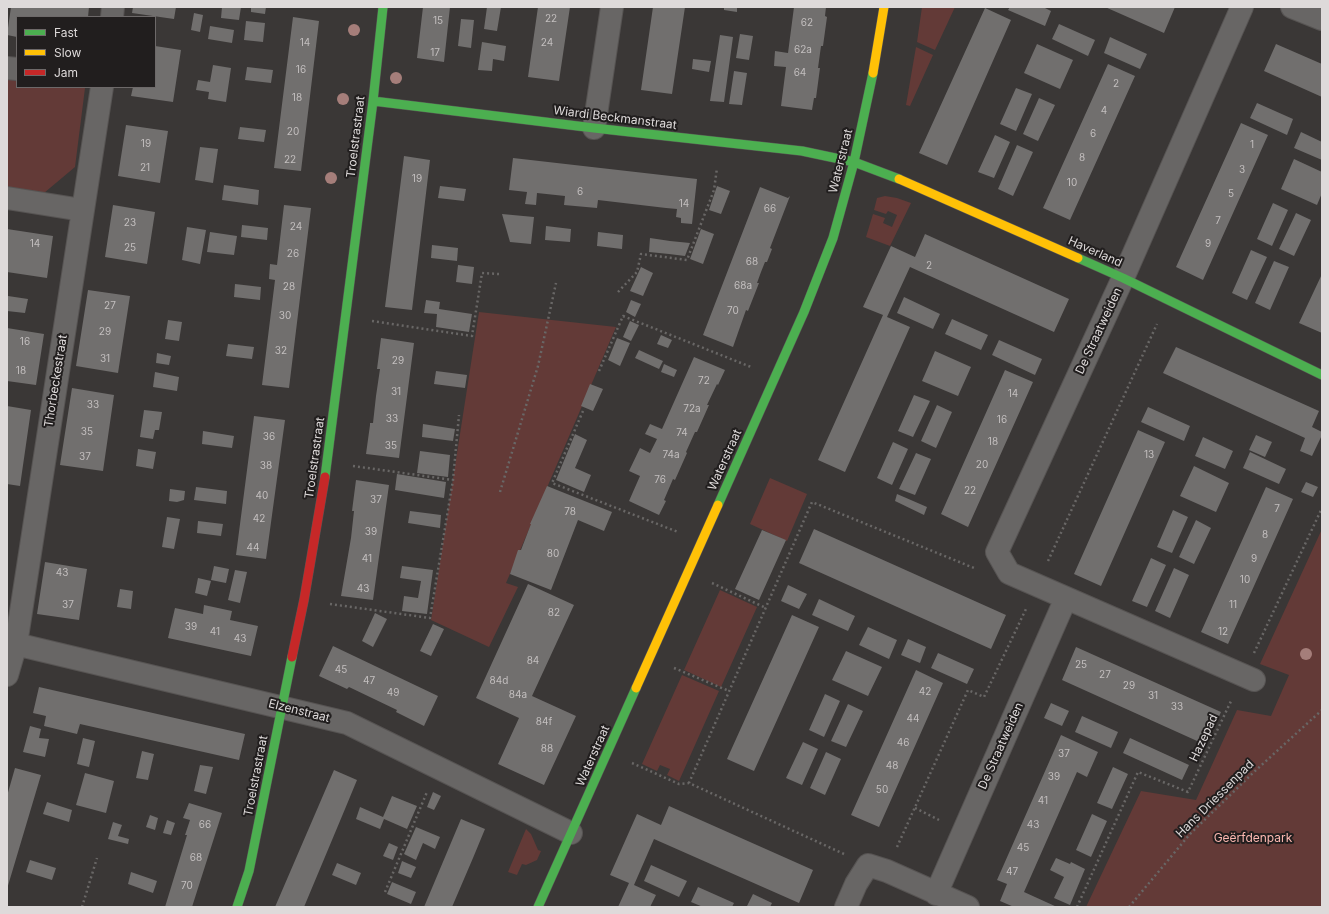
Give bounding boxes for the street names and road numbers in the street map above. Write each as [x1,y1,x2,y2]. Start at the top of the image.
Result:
street label: Troelstrastraat [344,95,368,179]
street label: Wiardi Beckmanstraat [552,103,678,133]
street label: Waterstraat [826,128,856,194]
street label: Haverland [1066,234,1124,270]
street label: De Straatweiden [1073,286,1125,376]
street label: Thorbeckestraat [42,334,70,428]
street label: Troelstrastraat [302,416,328,500]
street label: Waterstraat [705,427,745,493]
street label: Elzenstraat [267,696,331,726]
street label: De Straatweiden [975,700,1027,792]
street label: Hazepad [1187,712,1221,764]
street label: Waterstraat [573,723,613,789]
street label: Troelstrastraat [241,734,271,818]
street label: Hans Driessenpad [1173,757,1257,841]

